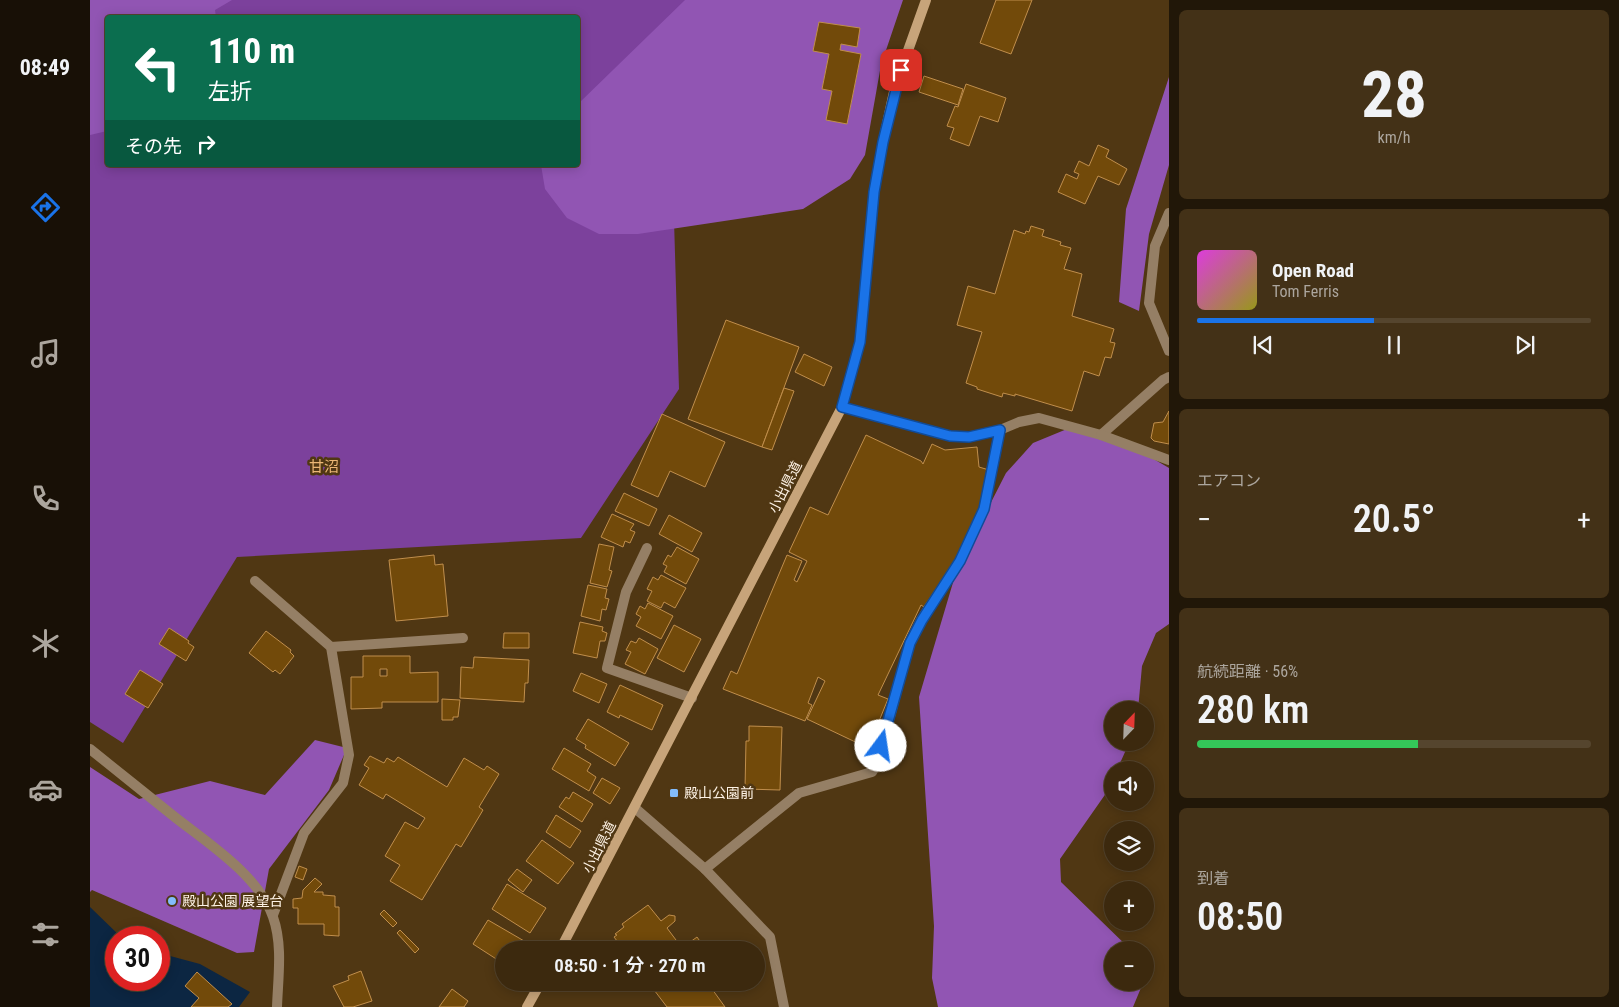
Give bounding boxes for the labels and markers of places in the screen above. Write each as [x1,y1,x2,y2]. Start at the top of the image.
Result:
pin [880,49,922,91]
place label: 殿山公園前 [684,785,754,801]
marker: 殿山公園前 [668,787,680,799]
place label: 殿山公園 展望台 [182,893,283,909]
marker: 殿山公園 展望台 [166,895,178,907]

